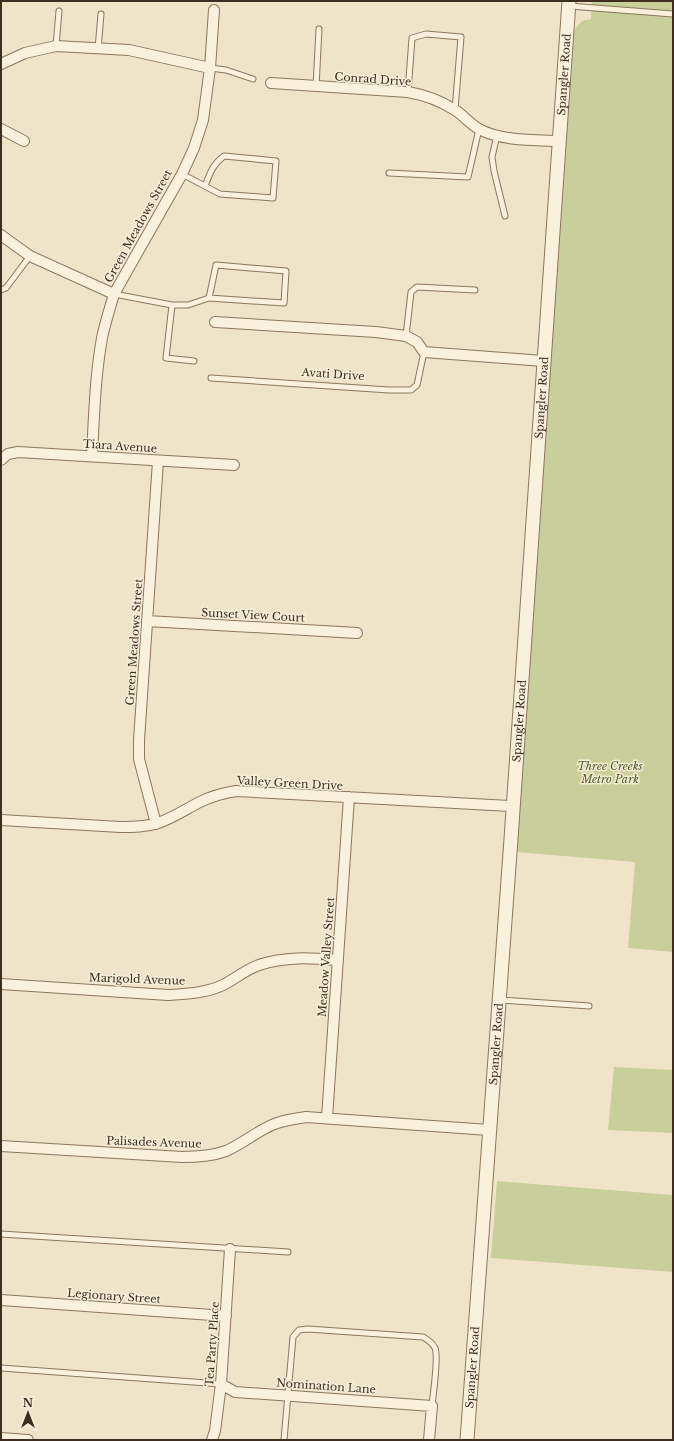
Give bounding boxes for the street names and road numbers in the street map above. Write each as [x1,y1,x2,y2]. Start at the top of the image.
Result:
street label: Spangler Road [554,32,574,116]
street label: Conrad Drive [334,69,412,89]
street label: Green Meadows Street [101,166,175,285]
street label: Spangler Road [532,356,551,439]
street label: Avati Drive [300,365,365,383]
street label: Tiara Avenue [83,436,157,456]
street label: Green Meadows Street [123,577,145,706]
street label: Sunset View Court [201,605,306,625]
street label: Spangler Road [509,679,529,762]
street label: Valley Green Drive [236,773,343,793]
street label: Meadow Valley Street [315,896,337,1017]
street label: Marigold Avenue [89,970,185,988]
street label: Spangler Road [486,1002,506,1086]
street label: Palisades Avenue [106,1133,202,1151]
street label: Legionary Street [67,1286,162,1306]
street label: Tea Party Place [202,1301,222,1387]
street label: Spangler Road [462,1325,482,1409]
street label: Nomination Lane [276,1376,376,1396]

